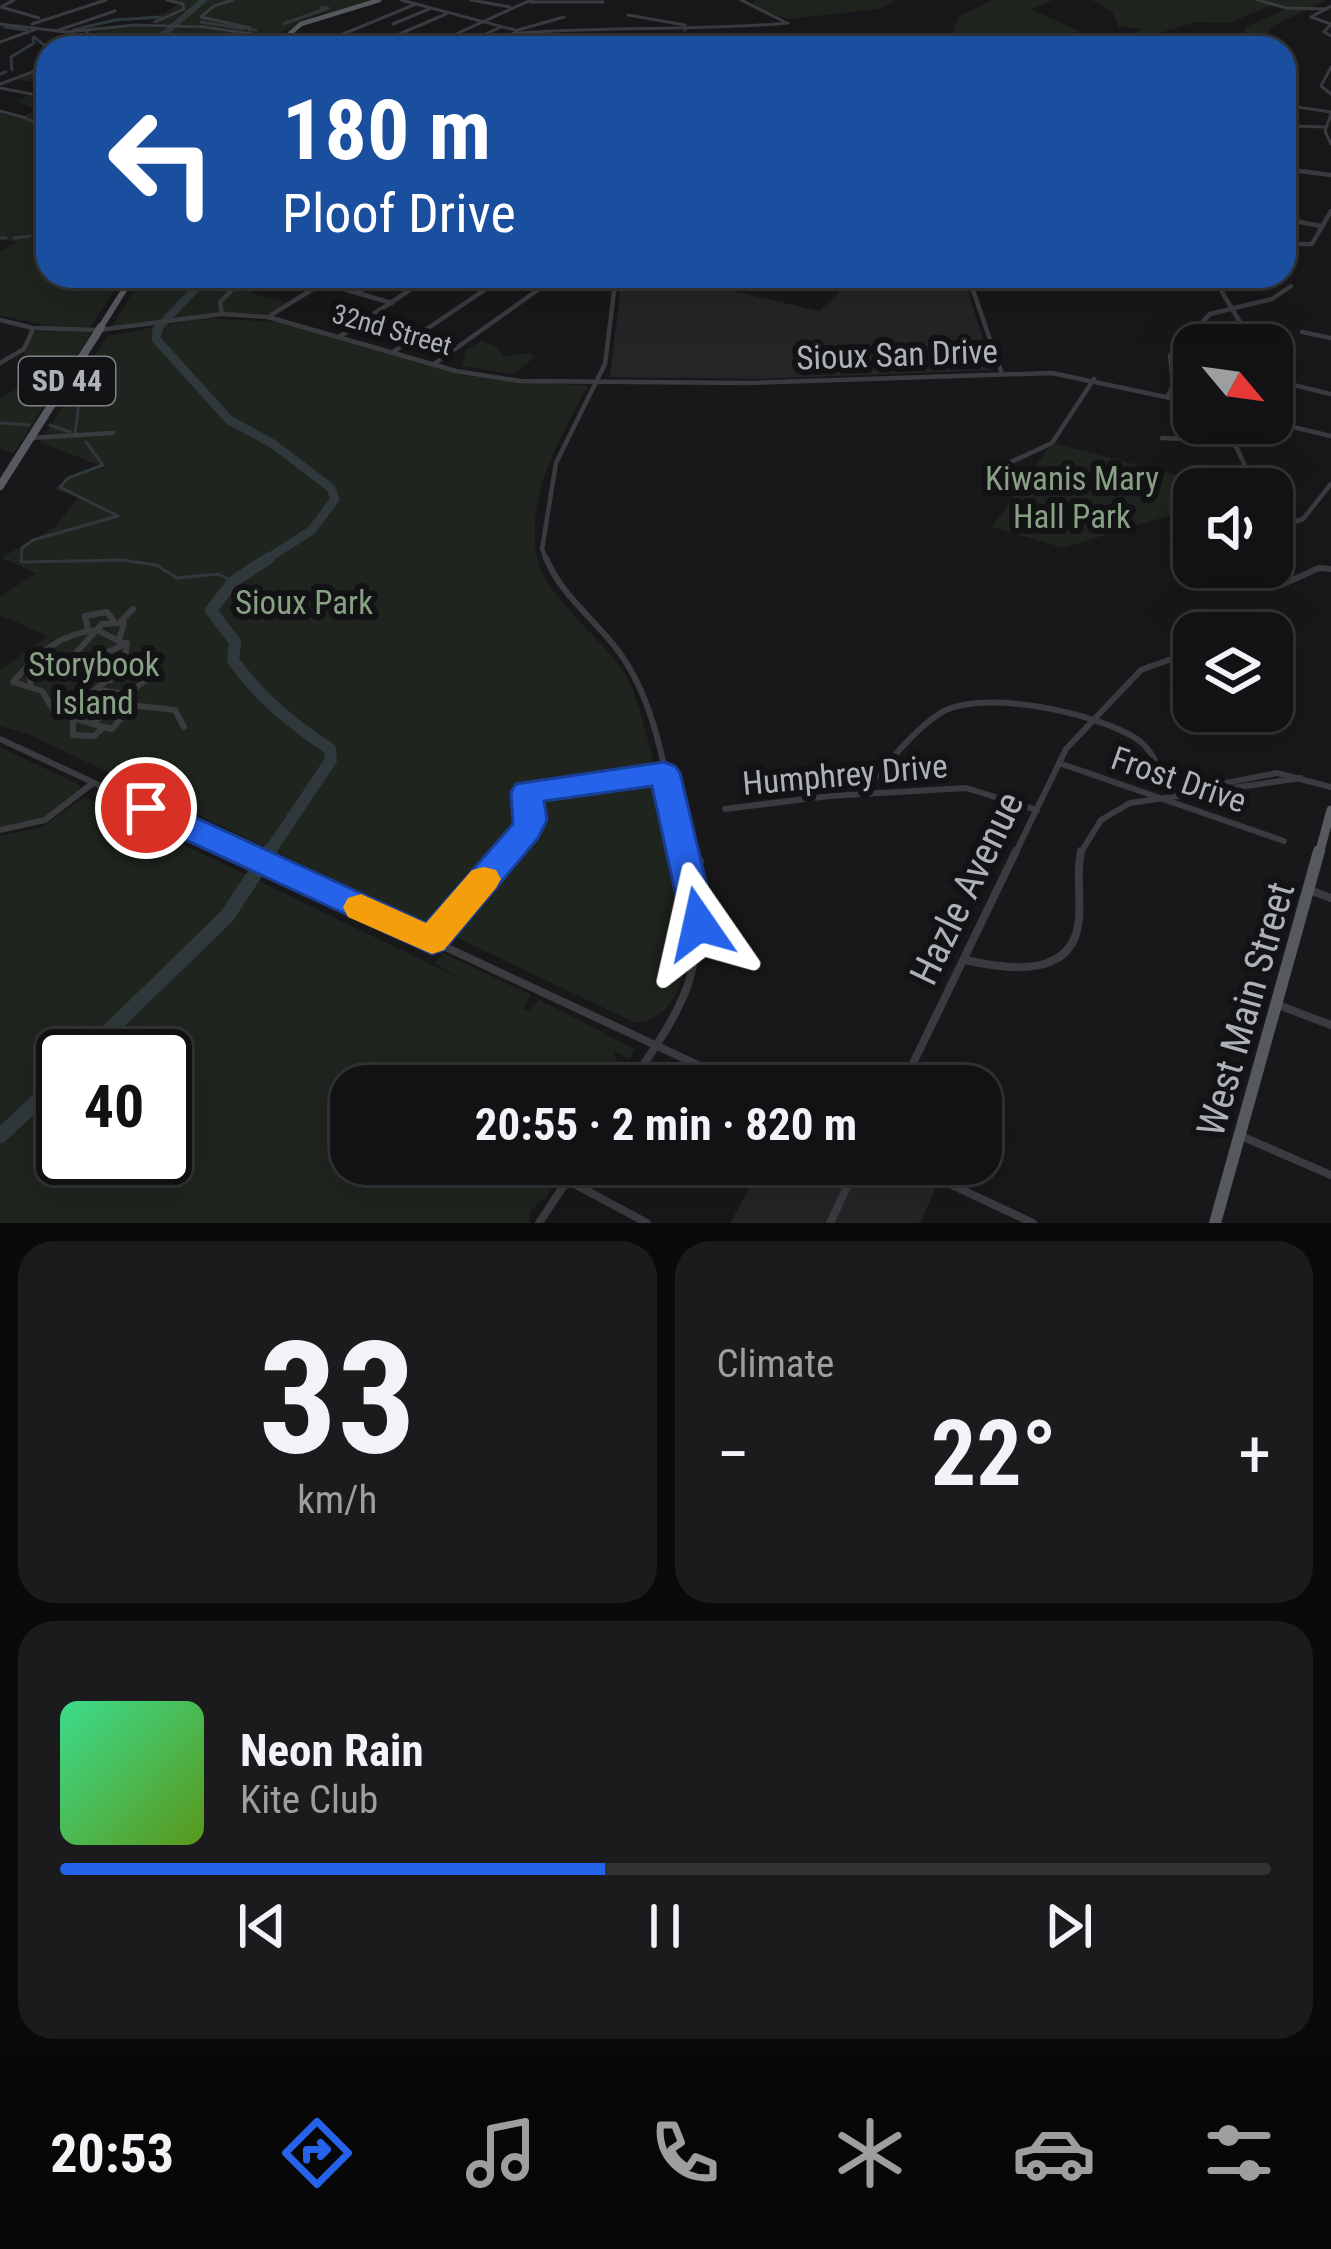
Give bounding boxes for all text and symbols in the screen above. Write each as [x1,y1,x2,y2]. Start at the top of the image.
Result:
text: 180 m [282,81,491,180]
icon: left [84,84,240,240]
text: Ploof Drive [282,182,516,245]
street label: 32nd Street [329,298,455,362]
north arrow [1173,324,1293,444]
map controls [1173,324,1293,732]
street label: Sioux San Drive [796,331,998,378]
road number: SD 44 [19,357,115,405]
park label: Kiwanis Mary Hall Park [985,459,1159,536]
button: sound [1173,468,1293,588]
park label: Sioux Park [235,583,373,622]
button: layers [1173,612,1293,732]
park label: Storybook Island [28,645,160,722]
street label: Frost Drive [1106,738,1251,821]
street label: Humphrey Drive [741,746,949,803]
pin [95,757,197,859]
icon: arrive [113,775,179,841]
street label: Hazle Avenue [901,785,1033,992]
position arrow [636,861,762,987]
street label: West Main Street [1188,877,1304,1142]
speed limit sign: 40 [36,1029,192,1185]
text: 20:55 · 2 min · 820 m [475,1098,857,1151]
text: 33 [258,1307,416,1490]
text: Climate [717,1341,834,1387]
text: 22° [931,1402,1057,1507]
text: − [717,1416,750,1493]
text: + [1238,1416,1271,1493]
text: km/h [297,1477,377,1523]
text: Neon Rain [240,1724,424,1777]
text: Kite Club [240,1777,378,1823]
icon: previous [229,1893,295,1959]
icon: pause [632,1893,698,1959]
icon: next [1036,1893,1102,1959]
icon: directions [275,2111,359,2195]
icon: music [459,2111,543,2195]
icon: phone [643,2111,727,2195]
icon: climate [828,2111,912,2195]
icon: car [1012,2111,1096,2195]
icon: filters [1197,2111,1281,2195]
text: 20:53 [50,2122,174,2185]

